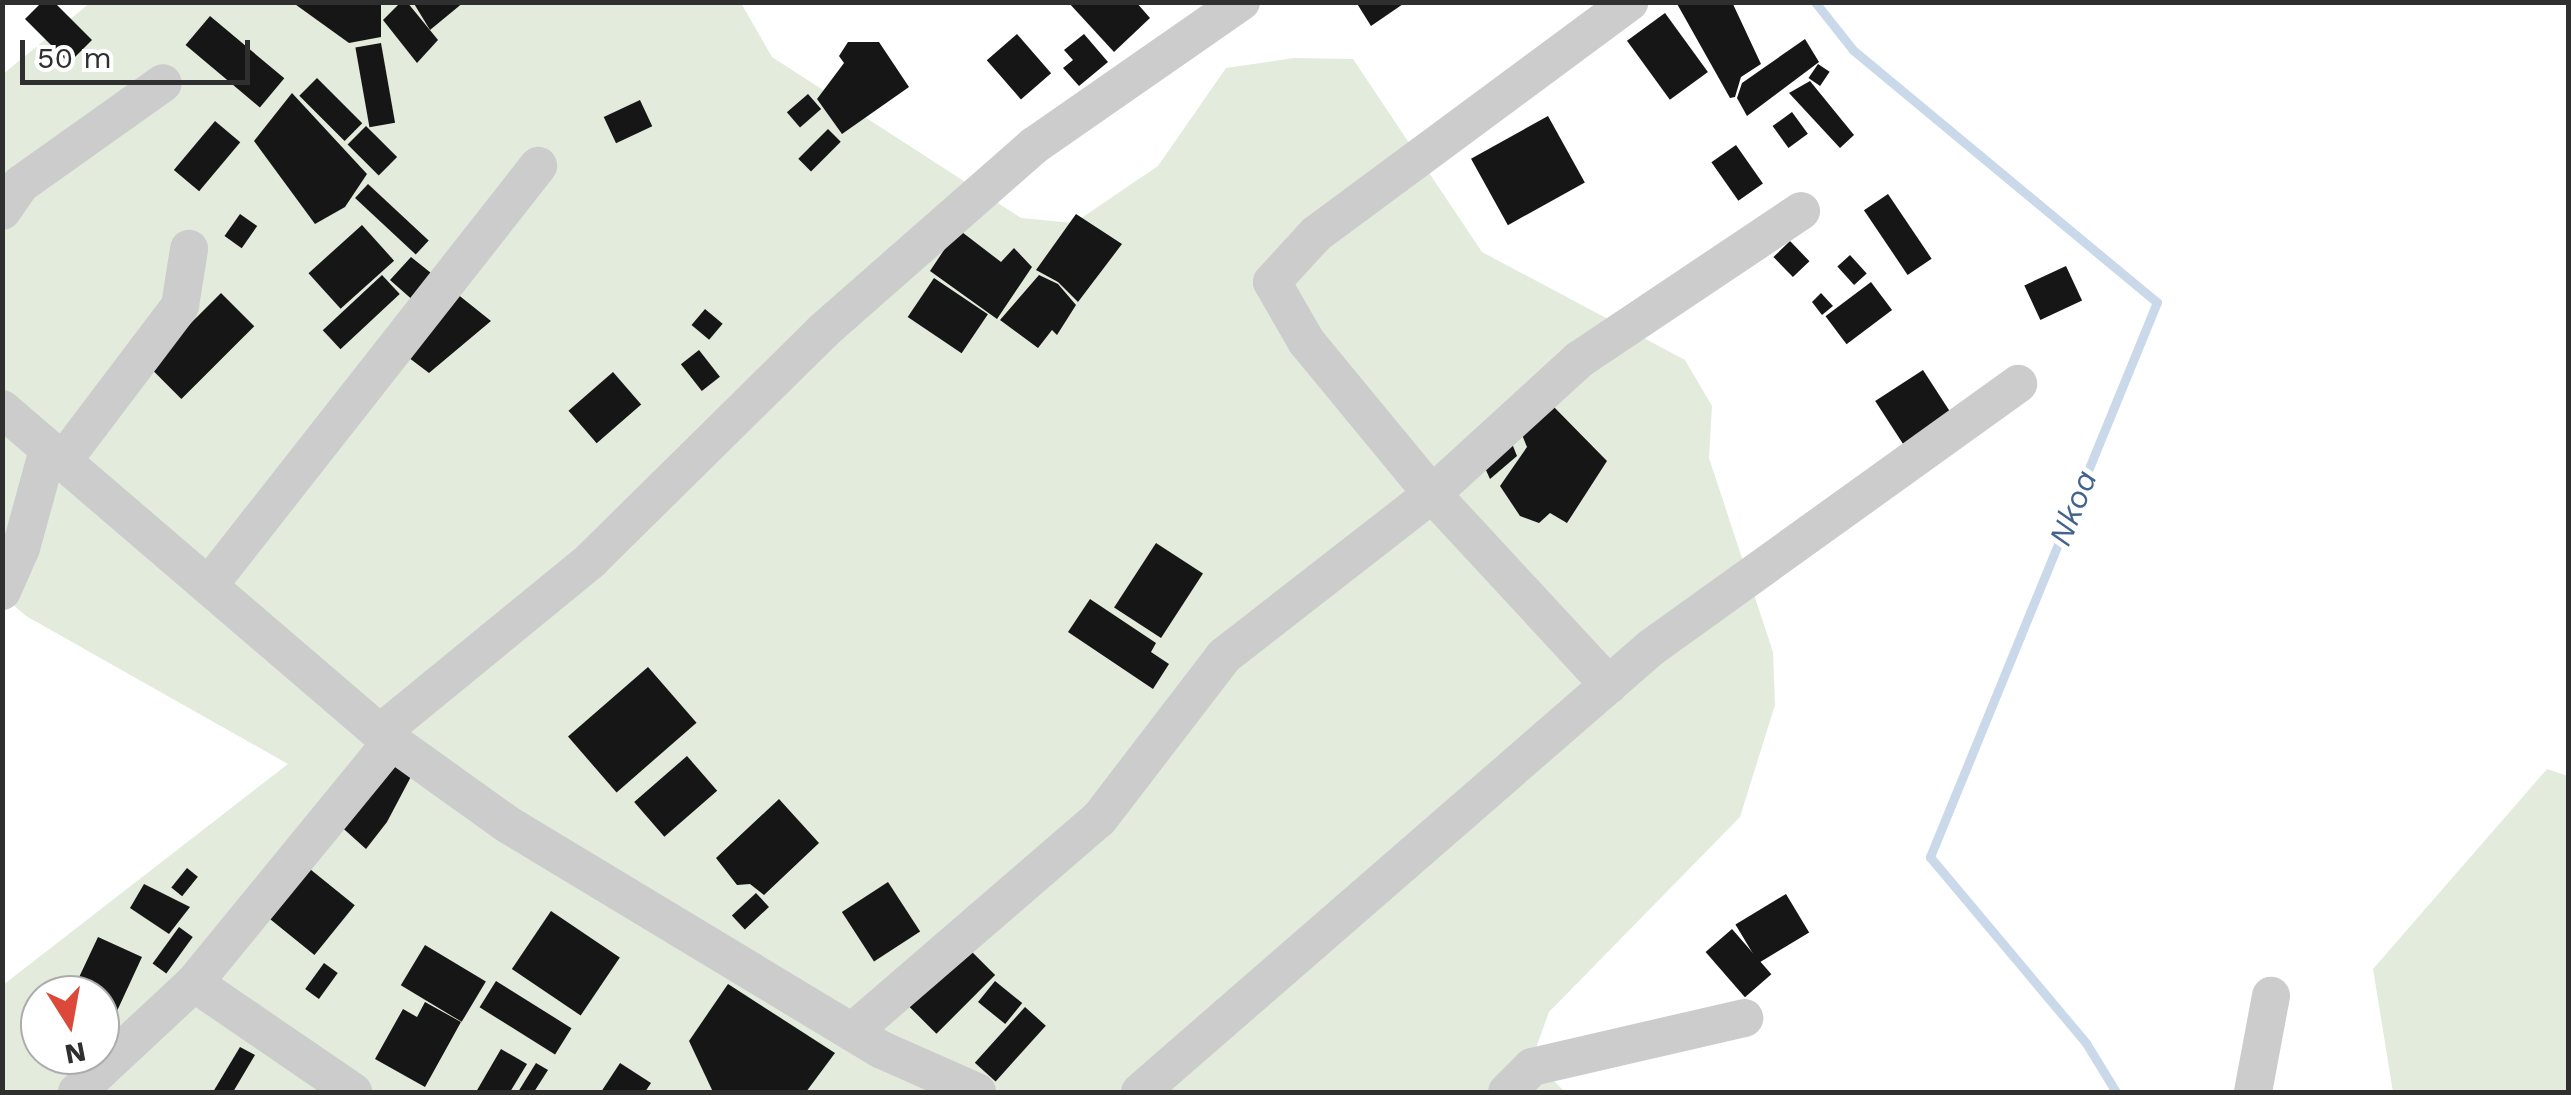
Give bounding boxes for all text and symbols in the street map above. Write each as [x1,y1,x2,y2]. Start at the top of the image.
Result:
scale bar [25,20,255,82]
text: 50 m [37,40,112,75]
water label: Nkoa [2041,465,2105,551]
north arrow [20,975,120,1075]
text: N [62,1035,89,1071]

